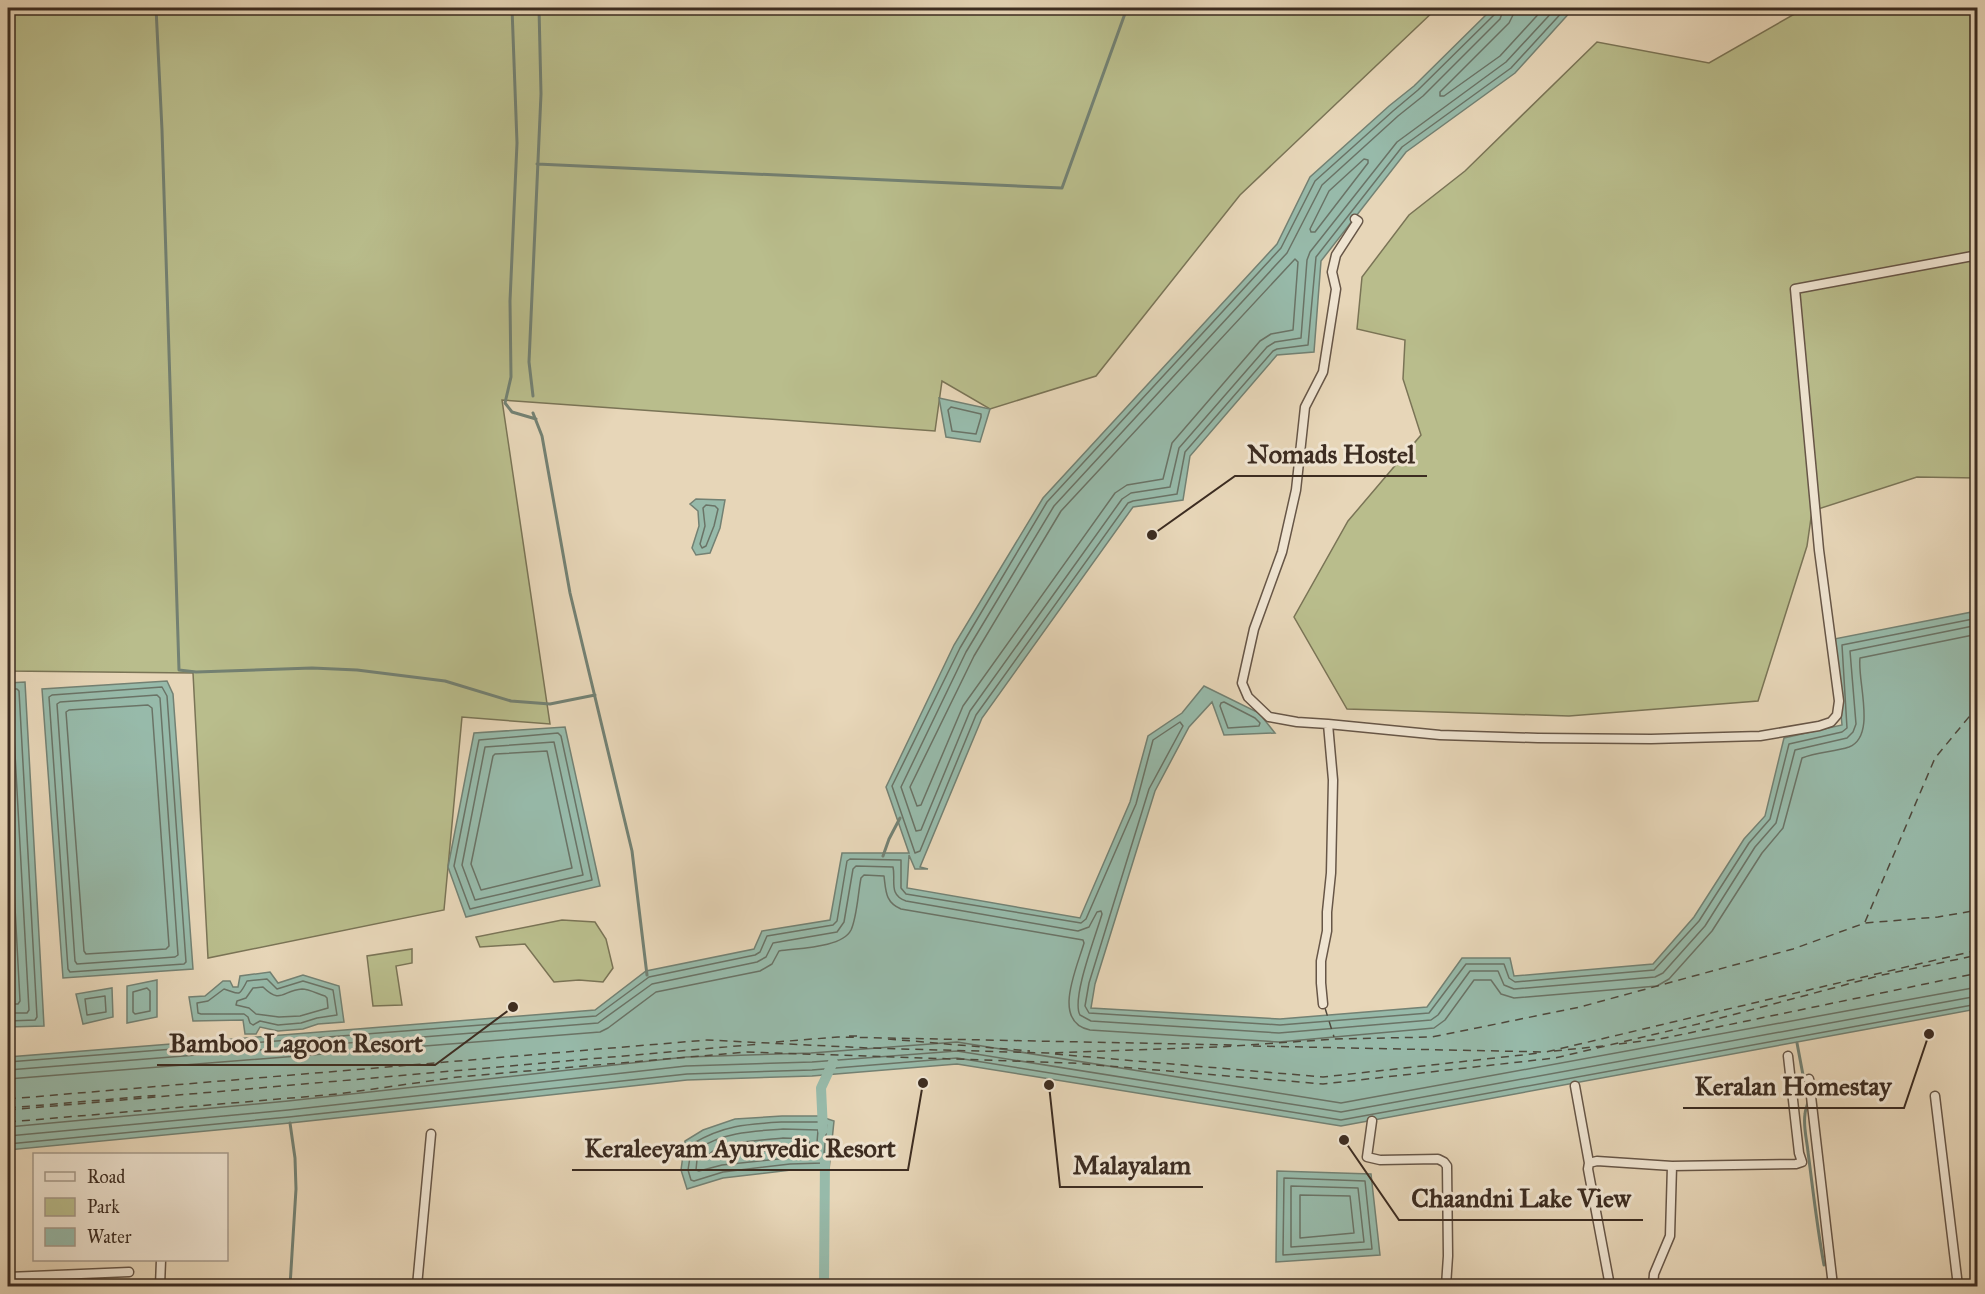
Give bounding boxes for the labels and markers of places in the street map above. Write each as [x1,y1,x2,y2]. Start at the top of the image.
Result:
callout: Nomads Hostel [1235,432,1427,476]
callout: Bamboo Lagoon Resort [157,1021,435,1065]
callout: Keralan Homestay [1683,1064,1904,1108]
callout: Keraleeyam Ayurvedic Resort [572,1126,908,1170]
callout: Malayalam [1060,1143,1203,1187]
callout: Chaandni Lake View [1399,1176,1643,1220]

